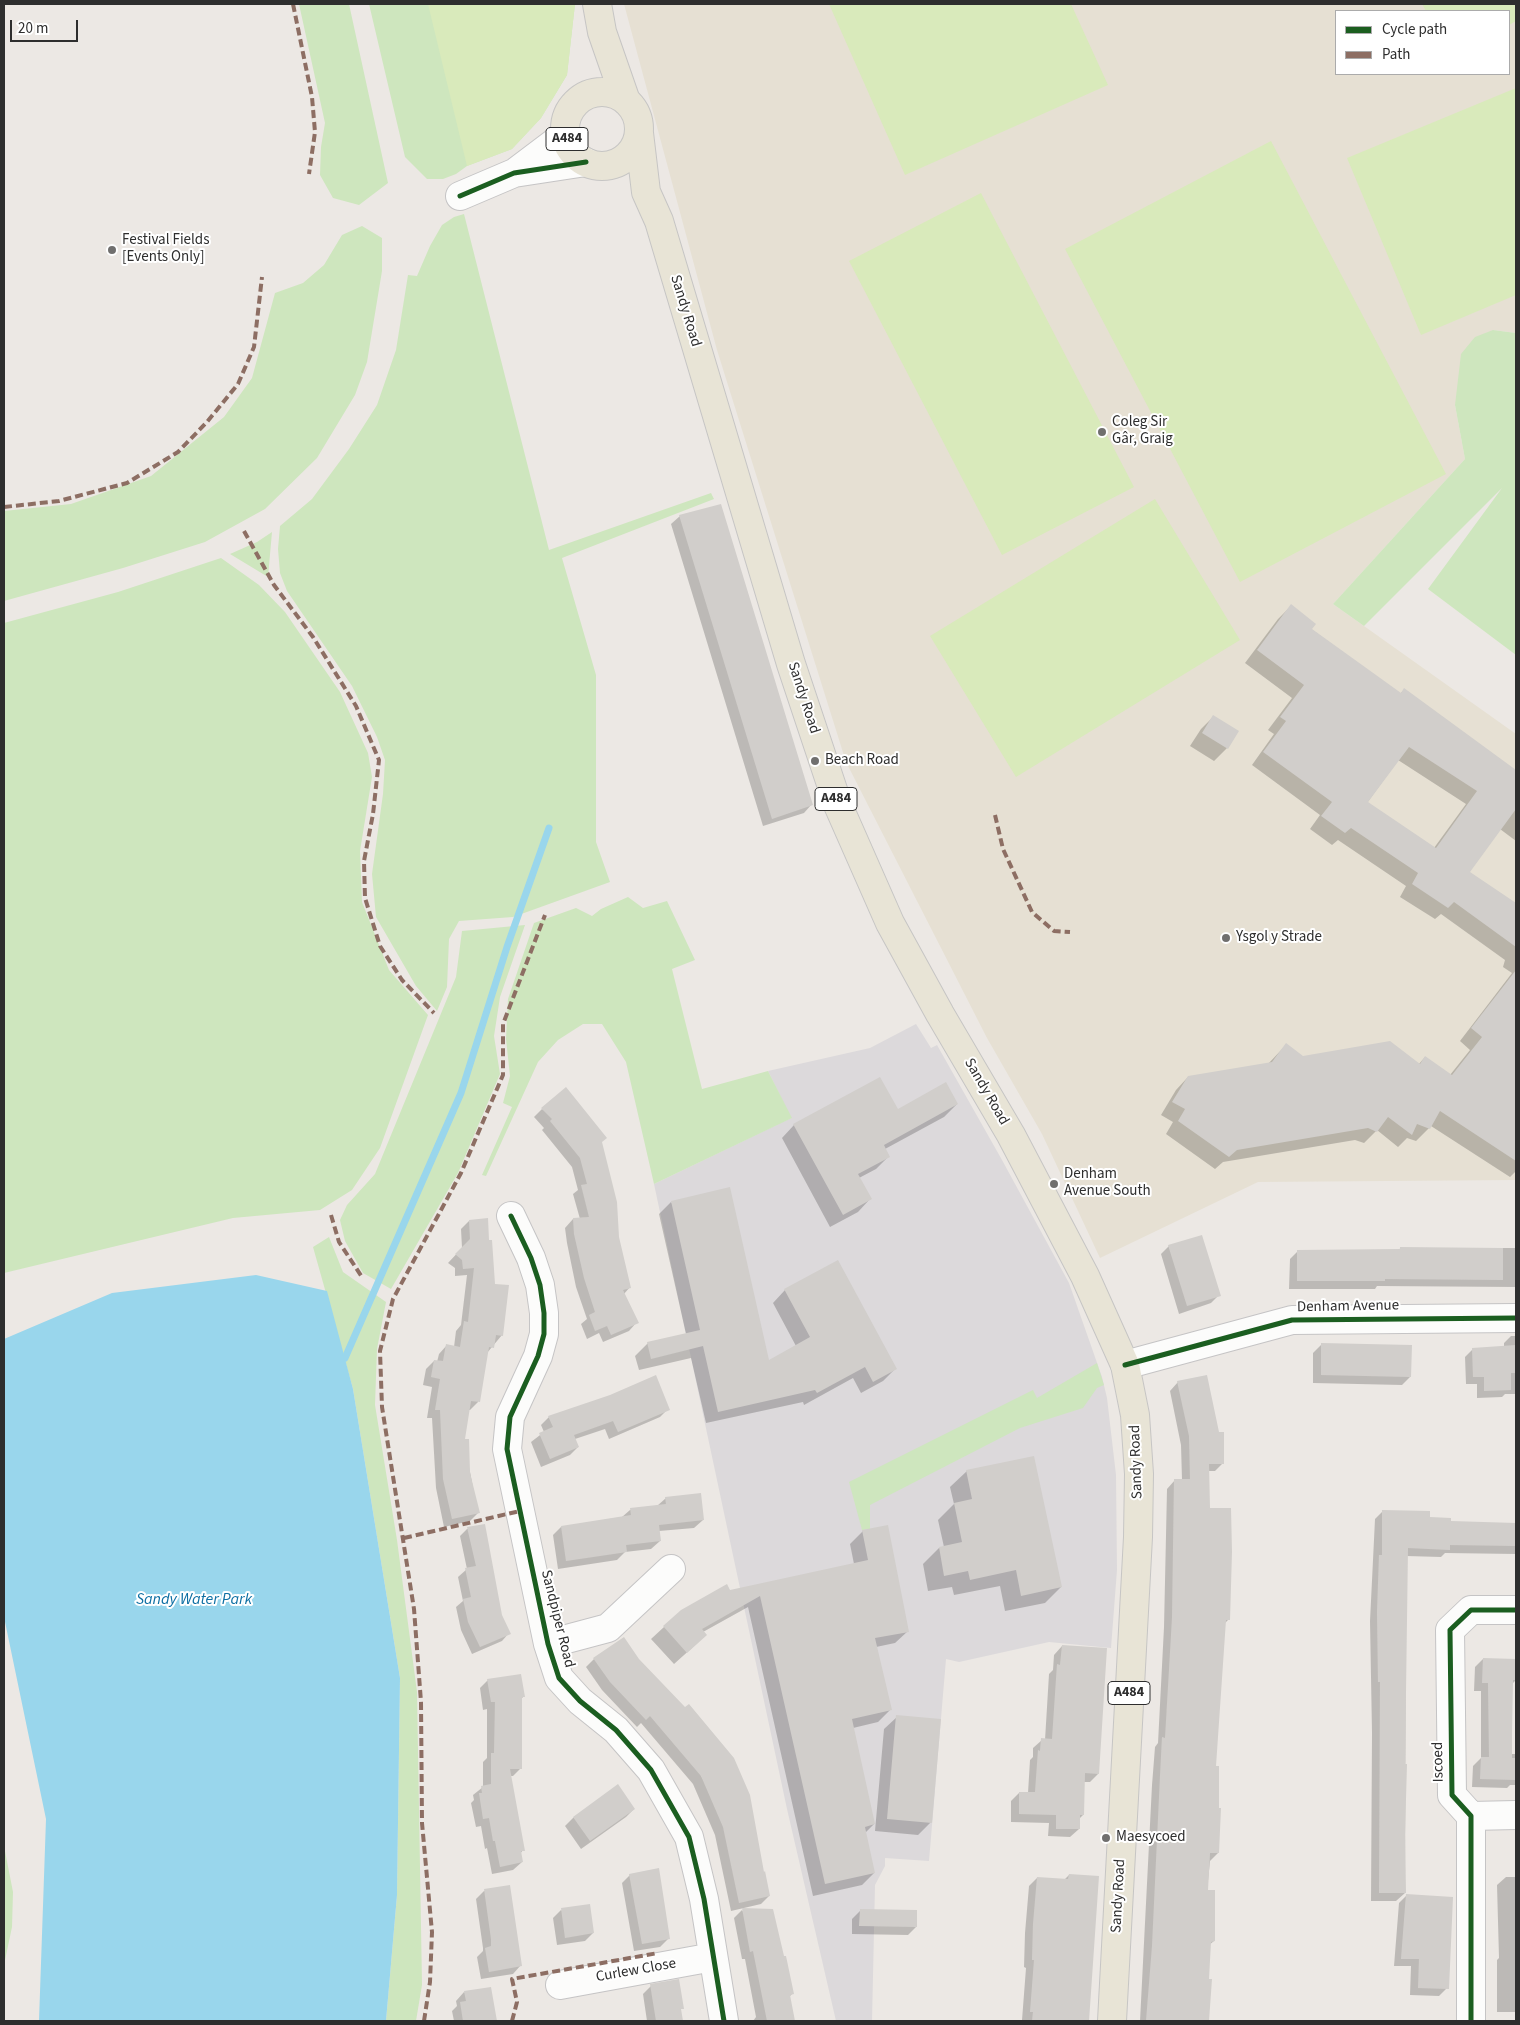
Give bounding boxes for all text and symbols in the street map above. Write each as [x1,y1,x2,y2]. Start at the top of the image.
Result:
scale bar [12,10,80,42]
legend [1335,10,1510,75]
text: 20 m [18,18,48,39]
text: Cycle path [1382,19,1447,40]
text: Path [1382,44,1410,65]
road number: A484 [546,128,588,150]
place label: Festival Fields [Events Only] [122,232,209,267]
marker: Festival Fields [Events Only] [106,244,118,256]
street label: Sandy Road [666,273,704,349]
place label: Coleg Sir Gâr, Graig [1112,414,1173,449]
marker: Coleg Sir Gâr, Graig [1096,426,1108,438]
street label: Sandy Road [783,660,823,736]
place label: Beach Road [825,752,899,770]
marker: Beach Road [809,755,821,767]
road number: A484 [815,788,857,811]
place label: Ysgol y Strade [1236,929,1322,947]
marker: Ysgol y Strade [1220,932,1232,944]
street label: Sandy Road [960,1055,1012,1129]
place label: Denham Avenue South [1064,1166,1151,1201]
marker: Denham Avenue South [1048,1178,1060,1190]
street label: Denham Avenue [1297,1297,1399,1317]
street label: Sandy Road [1127,1425,1147,1499]
street label: Sandpiper Road [536,1568,578,1670]
water label: Sandy Water Park [136,1590,252,1610]
road number: A484 [1108,1682,1150,1705]
street label: Iscoed [1430,1742,1448,1782]
place label: Maesycoed [1116,1829,1186,1847]
marker: Maesycoed [1100,1832,1112,1844]
street label: Sandy Road [1108,1858,1130,1934]
street label: Curlew Close [594,1955,678,1987]

